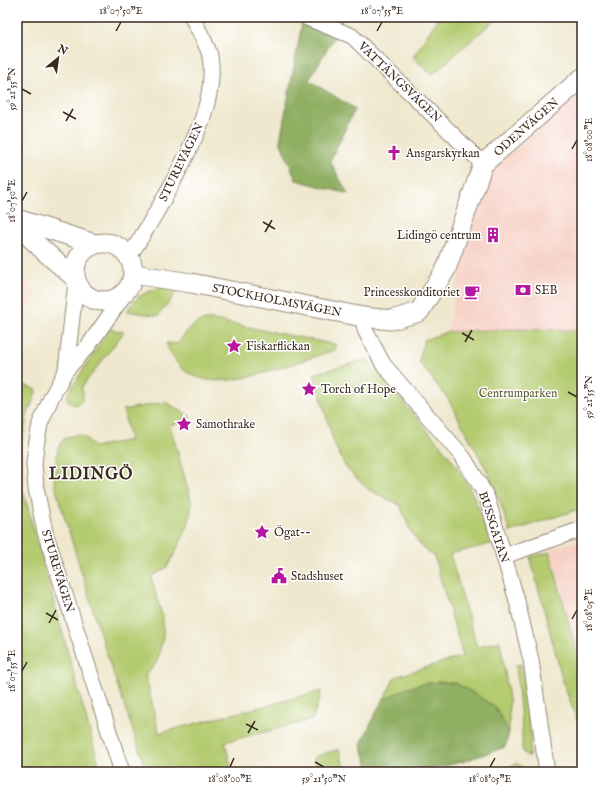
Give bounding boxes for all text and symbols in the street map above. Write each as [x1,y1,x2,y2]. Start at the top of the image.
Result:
text: 18°07'50"E [99,5,143,18]
text: 18°07'55"E [361,5,403,18]
street label: VATTÄNGSVÄGEN [354,37,446,126]
north arrow [38,38,78,78]
text: N [54,41,70,59]
text: 59°21'55"N [6,67,19,111]
street label: ODENVÄGEN [490,94,562,160]
text: 18°08'00"E [583,118,596,162]
street label: STUREVÄGEN [155,119,207,204]
church icon: Ansgarskyrkan [385,144,403,162]
place label: Ansgarskyrkan [405,146,480,161]
text: 18°07'50"E [6,179,19,223]
building icon: Lidingö centrum [484,226,502,244]
place label: Lidingö centrum [397,228,481,243]
street label: STOCKHOLMSVÄGEN [211,280,344,321]
bank icon: SEB [514,281,532,299]
cafe icon: Princesskonditoriet [463,283,481,301]
place label: SEB [535,283,557,298]
place label: Princesskonditoriet [364,285,460,300]
place icon: Fiskarflickan [225,337,243,355]
place label: Fiskarflickan [246,339,310,354]
text: 59°21'55"N [583,375,596,419]
place icon: Torch of Hope [300,380,318,398]
place label: Torch of Hope [321,382,396,398]
park label: Centrumparken [479,386,558,402]
place icon: Samothrake [175,415,193,433]
place label: Samothrake [196,417,255,432]
district label: LIDINGÖ [49,463,133,485]
street label: BUSSGATAN [475,489,512,565]
place icon: Ögat-- [253,523,271,541]
place label: Ögat-- [274,524,311,540]
street label: STUREVÄGEN [38,528,78,615]
public building icon: Stadshuset [270,567,288,585]
place label: Stadshuset [291,569,343,584]
text: 18°08'05"E [583,589,596,631]
text: 18°07'55"E [6,650,19,692]
text: 18°08'00"E [208,773,252,786]
text: 59°21'50"N [302,773,347,786]
text: 18°08'05"E [469,773,511,786]

